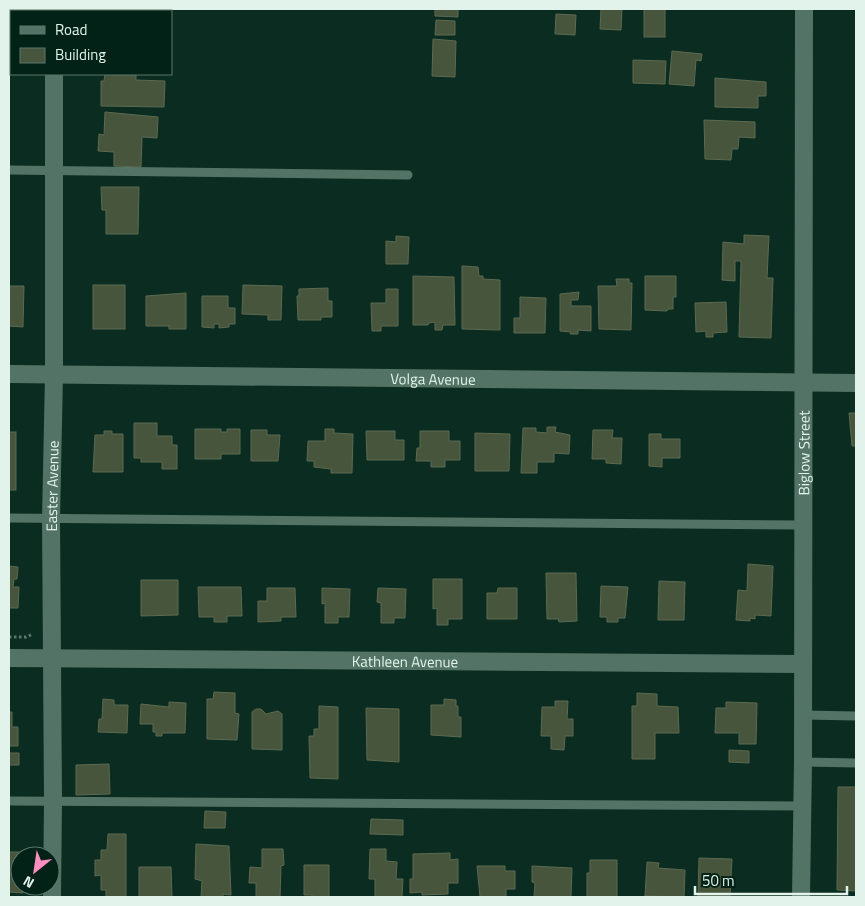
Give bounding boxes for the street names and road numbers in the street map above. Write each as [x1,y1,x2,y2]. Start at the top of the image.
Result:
street label: Volga Avenue [390,367,476,390]
street label: Biglow Street [792,410,815,496]
street label: Easter Avenue [39,440,64,532]
street label: Kathleen Avenue [352,649,458,673]

